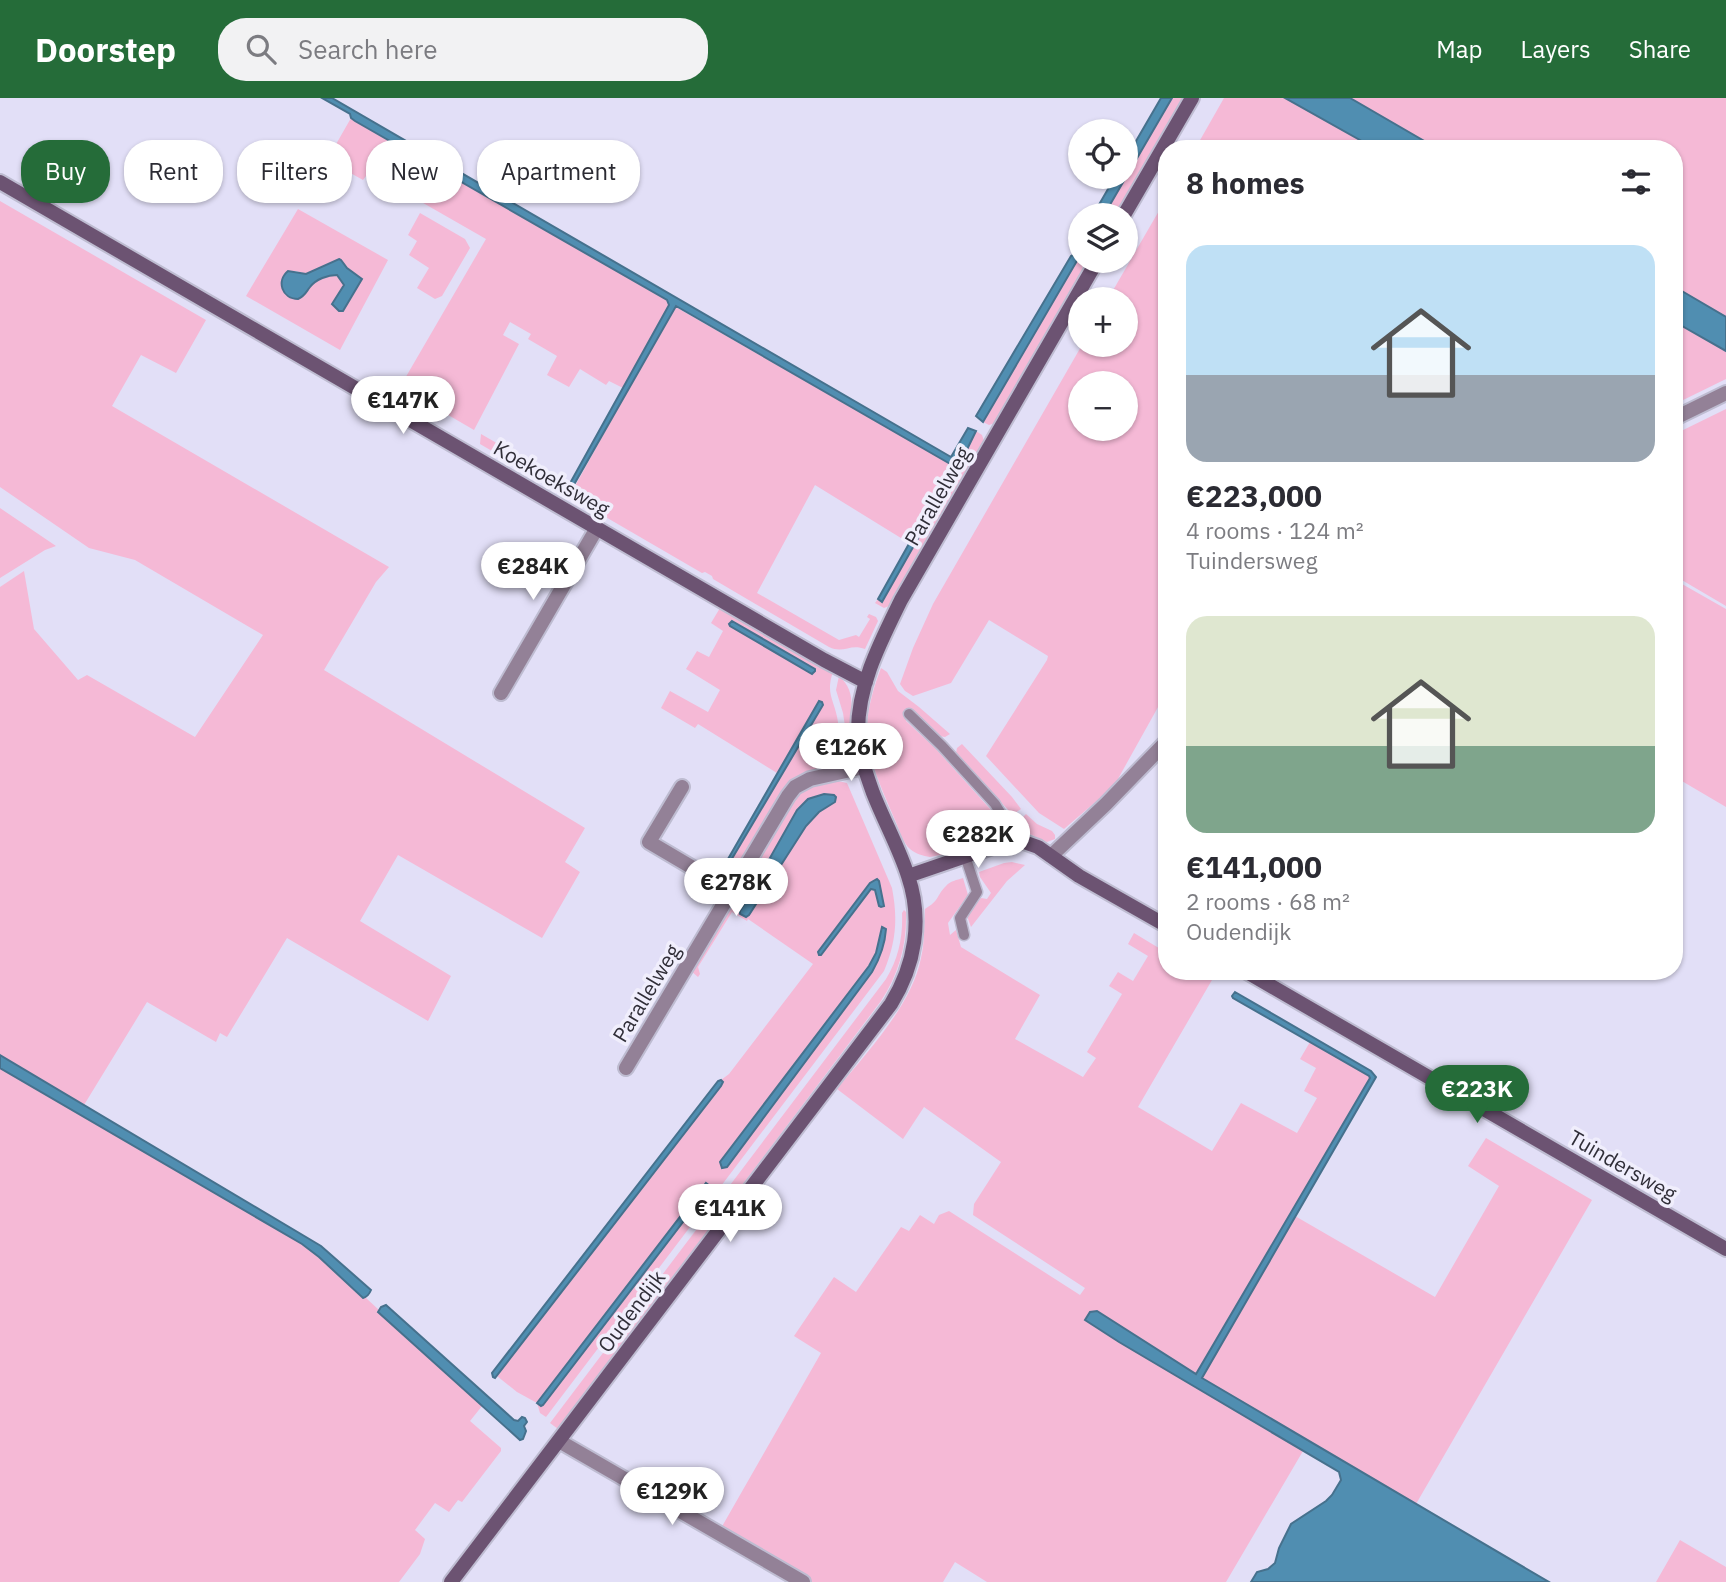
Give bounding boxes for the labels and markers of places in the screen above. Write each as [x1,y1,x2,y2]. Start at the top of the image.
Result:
pin: €147K [354,376,452,436]
pin: €284K [484,542,582,602]
pin: €126K [802,724,900,783]
pin: €282K [929,810,1027,870]
pin: €278K [687,858,785,918]
pin: €223K [1428,1066,1526,1125]
pin: €141K [681,1184,779,1244]
pin: €129K [623,1468,721,1527]

